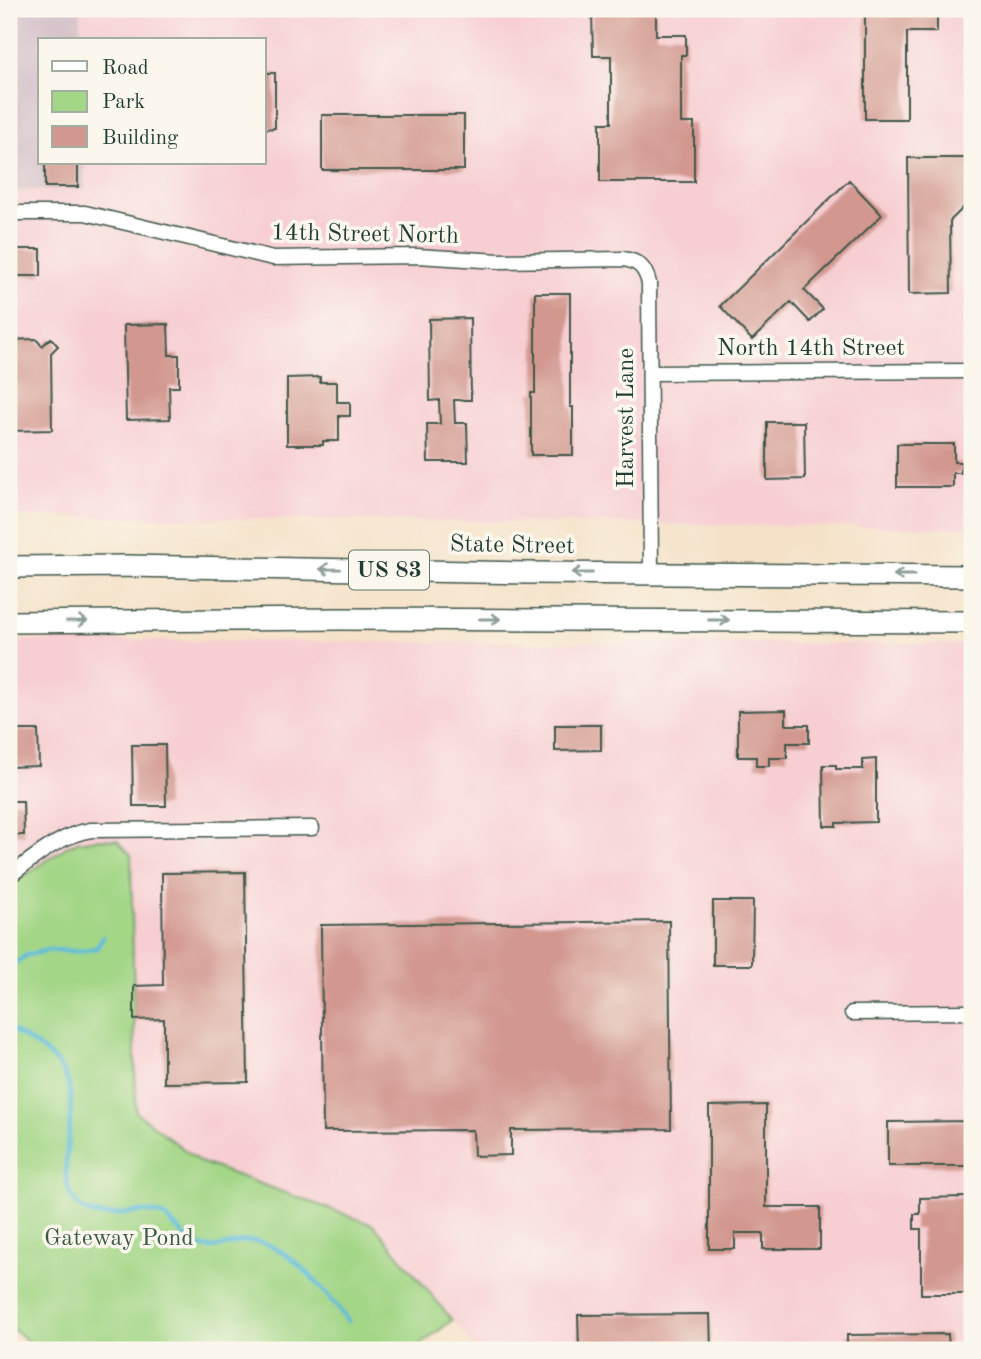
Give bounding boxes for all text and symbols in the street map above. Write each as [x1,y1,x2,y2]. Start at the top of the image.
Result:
legend [38,38,266,164]
text: Road [102,58,149,79]
text: Park [102,92,145,113]
text: Building [102,128,179,149]
street label: 14th Street North [271,221,459,249]
street label: North 14th Street [717,337,905,361]
street label: Harvest Lane [615,348,639,488]
street label: State Street [449,533,575,559]
road number: US 83 [349,550,429,590]
one-way arrow [319,562,342,576]
one-way arrow [571,566,594,580]
one-way arrow [893,568,916,582]
one-way arrow [478,612,501,626]
one-way arrow [65,614,88,628]
one-way arrow [707,614,730,627]
park label: Gateway Pond [44,1227,194,1251]

